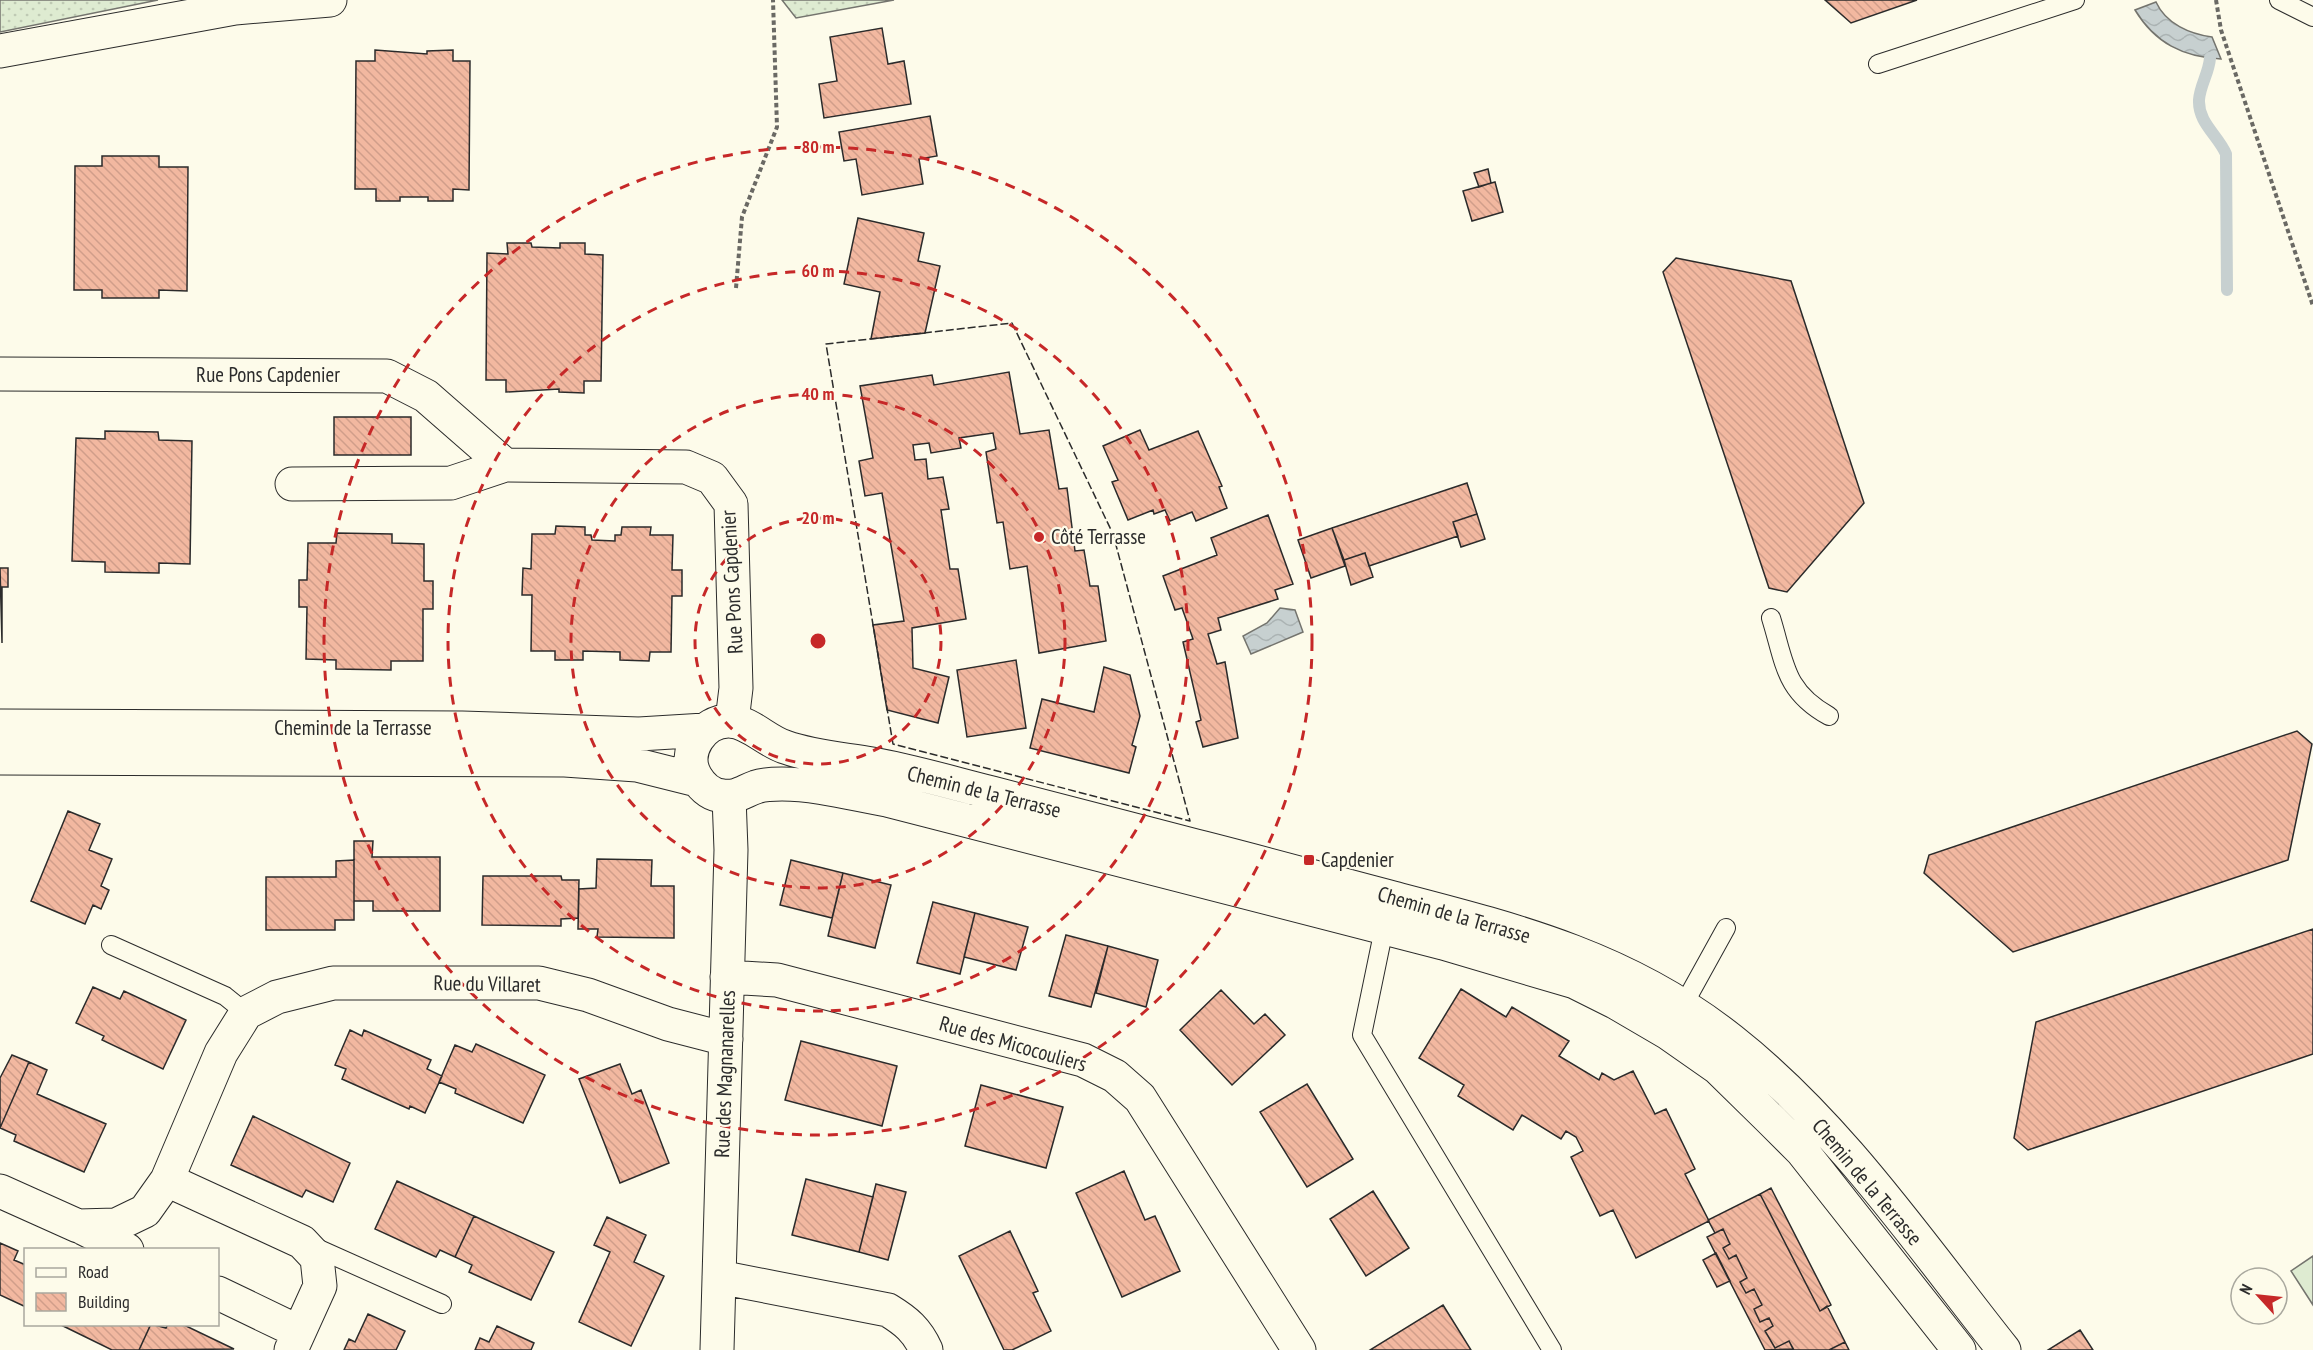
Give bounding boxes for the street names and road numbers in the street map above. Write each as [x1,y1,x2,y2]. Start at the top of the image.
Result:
street label: Rue Pons Capdenier [196,361,340,388]
street label: Rue Pons Capdenier [714,509,749,655]
street label: Chemin de la Terrasse [274,714,432,741]
street label: Chemin de la Terrasse [904,759,1064,824]
street label: Chemin de la Terrasse [1375,880,1534,949]
street label: Rue du Villaret [433,969,541,998]
street label: Rue des Magnanarelles [708,990,741,1158]
street label: Rue des Micocouliers [936,1010,1090,1077]
street label: Chemin de la Terrasse [1806,1113,1928,1251]

